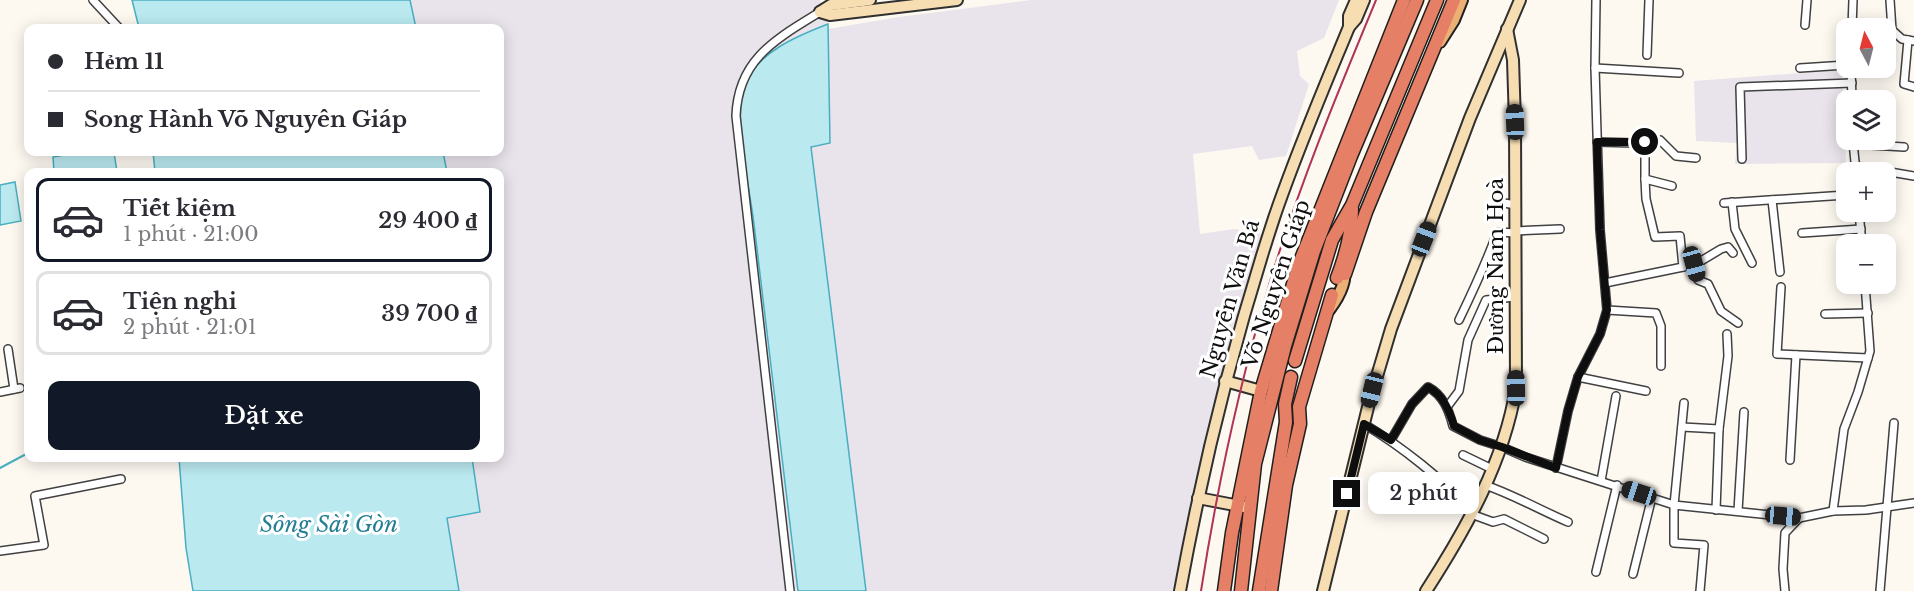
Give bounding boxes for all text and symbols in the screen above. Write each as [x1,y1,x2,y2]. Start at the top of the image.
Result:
north arrow [1836,18,1896,78]
map controls [1836,18,1896,294]
text: Hẻm 11 [84,48,164,75]
button: layers [1836,90,1896,150]
car [1505,104,1525,140]
text: Song Hành Võ Nguyên Giáp [84,106,407,133]
route start [1631,128,1658,155]
button: + [1836,162,1896,222]
street label: Đường Nam Hoà [1483,177,1509,354]
icon: car [51,193,105,247]
text: Tiết kiệm [123,195,236,222]
street label: Võ Nguyên Giáp [1236,196,1316,373]
text: 29 400 ₫ [378,207,477,234]
street label: Nguyễn Văn Bá [1195,216,1265,381]
car [1409,219,1439,259]
text: 1 phút · 21:00 [123,222,259,246]
button: − [1836,234,1896,294]
car [1681,244,1707,284]
icon: car [51,286,105,340]
text: Tiện nghi [123,288,237,315]
text: 39 700 ₫ [381,300,477,327]
text: 2 phút · 21:01 [123,315,257,339]
car [1359,370,1385,410]
car [1507,370,1525,406]
button: Đặt xe [48,381,480,450]
callout: 2 phút [1368,473,1479,515]
car [1619,479,1659,507]
route end [1333,480,1360,507]
text: 2 phút [1390,481,1457,505]
car [1764,505,1802,527]
water label: Sông Sài Gòn [260,511,398,538]

